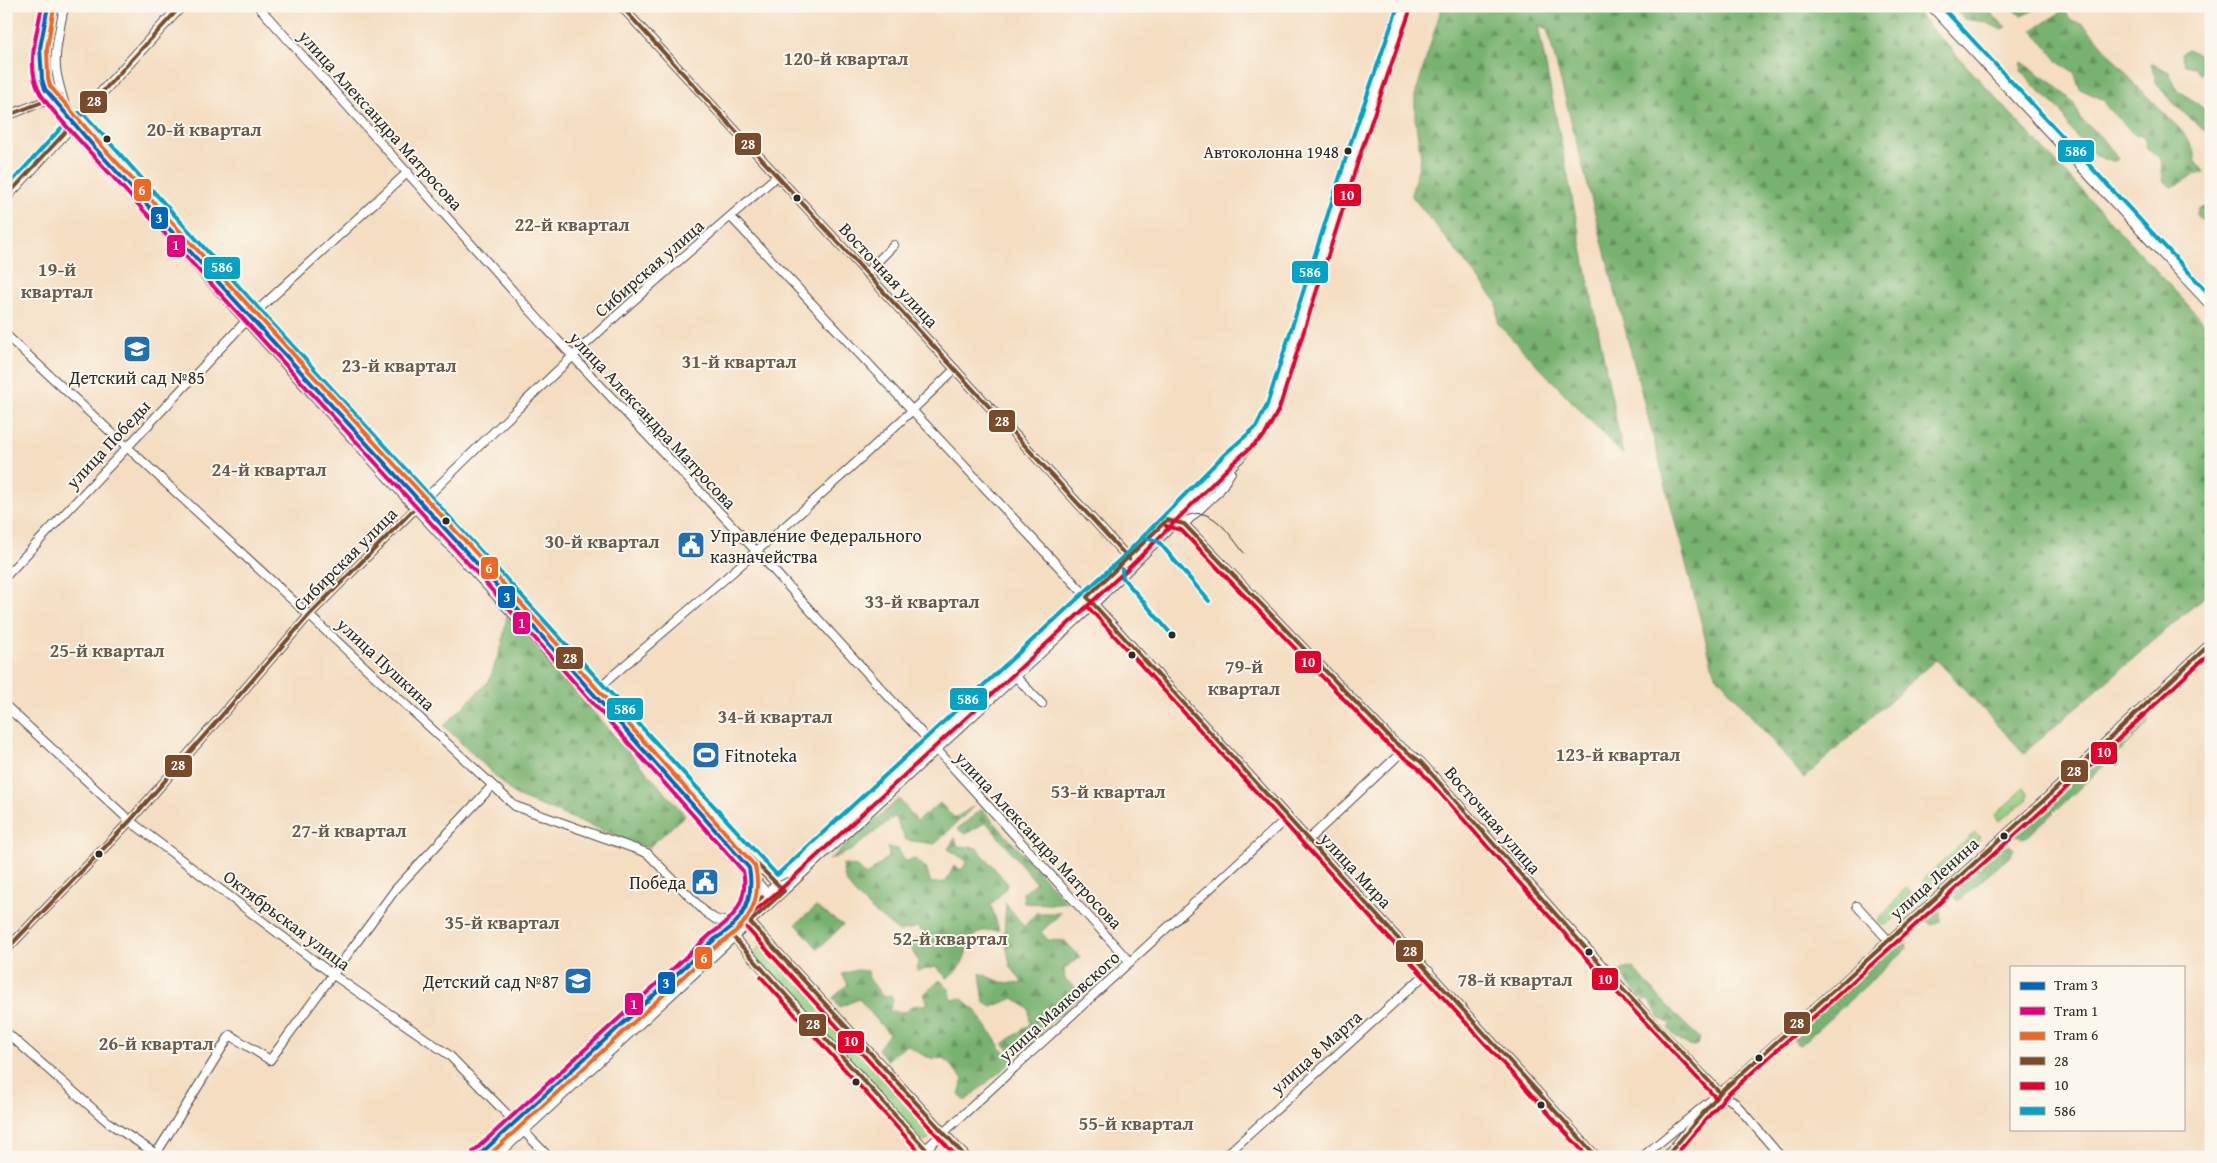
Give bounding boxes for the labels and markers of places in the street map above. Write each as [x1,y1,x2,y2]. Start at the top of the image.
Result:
unlabelled marker [102,134,112,144]
place label: Автоколонна 1948 [1204,139,1339,164]
marker: Автоколонна 1948 [1343,146,1353,156]
unlabelled marker [792,193,802,203]
school or university icon: Детский сад №85 [122,334,152,364]
place label: Детский сад №85 [68,364,205,391]
unlabelled marker [441,516,451,526]
place label: Управление Федерального казначейства [710,522,922,570]
public building icon: Управление Федерального казначейства [676,530,706,560]
unlabelled marker [1167,630,1177,640]
unlabelled marker [1127,650,1137,660]
sports icon: Fitnoteka [691,740,721,770]
place label: Fitnoteka [725,742,797,769]
unlabelled marker [1999,831,2009,841]
unlabelled marker [94,849,104,859]
public building icon: Победа [690,867,720,897]
place label: Победа [629,869,686,896]
unlabelled marker [1584,947,1594,957]
school or university icon: Детский сад №87 [563,966,593,996]
place label: Детский сад №87 [422,968,559,995]
unlabelled marker [1754,1053,1764,1063]
unlabelled marker [851,1077,861,1087]
unlabelled marker [1536,1100,1546,1110]

